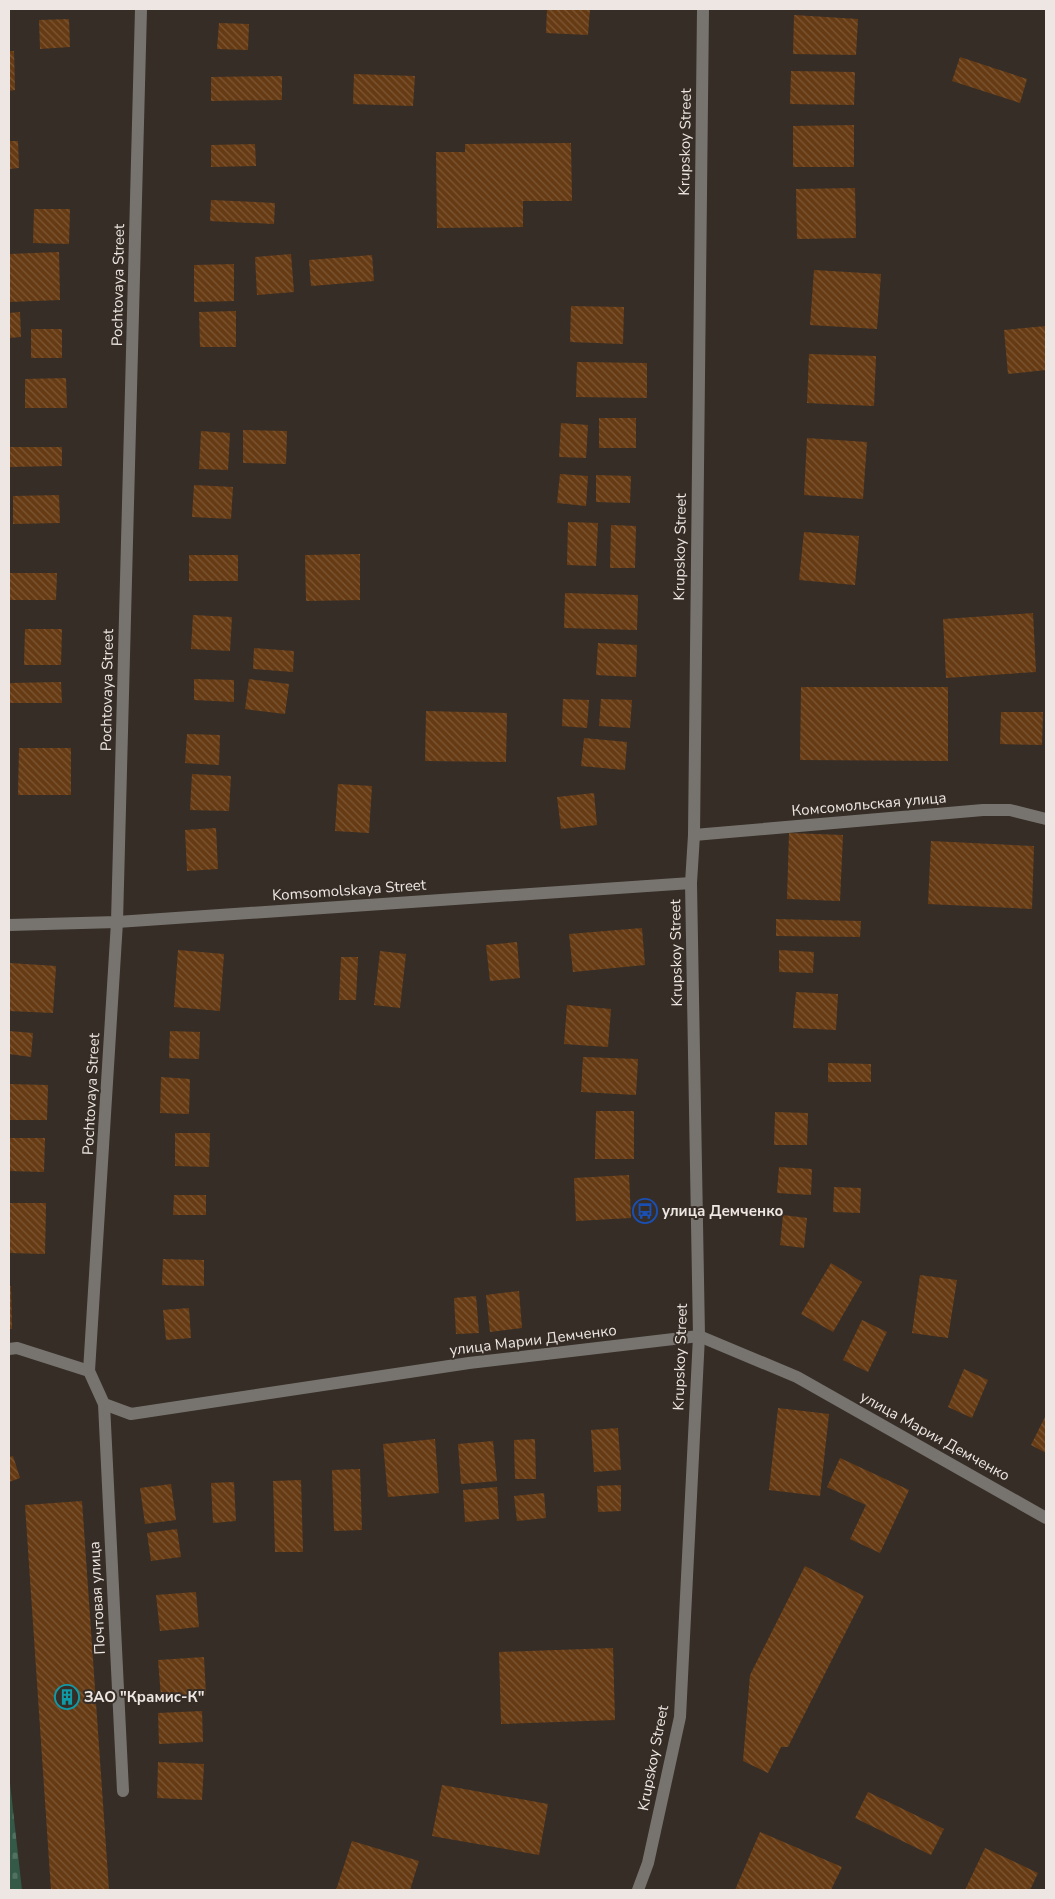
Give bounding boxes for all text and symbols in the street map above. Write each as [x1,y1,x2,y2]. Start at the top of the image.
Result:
street label: Krupskoy Street [674,88,696,196]
street label: Pochtovaya Street [107,223,129,346]
street label: Krupskoy Street [669,493,691,601]
street label: Pochtovaya Street [96,628,118,751]
street label: Комсомольская улица [791,787,947,821]
street label: Komsomolskaya Street [271,875,427,905]
street label: Krupskoy Street [665,899,687,1007]
street label: Pochtovaya Street [78,1032,104,1156]
bus stop icon: улица Демченко [632,1198,658,1224]
place label: улица Демченко [662,1201,784,1221]
street label: Krupskoy Street [668,1302,692,1411]
street label: улица Марии Демченко [448,1320,618,1360]
street label: улица Марии Демченко [857,1386,1013,1486]
street label: Почтовая улица [84,1541,110,1655]
building icon: ЗАО "Крамис-К" [54,1684,80,1710]
place label: ЗАО "Крамис-К" [84,1687,204,1707]
street label: Krupskoy Street [633,1703,673,1813]

